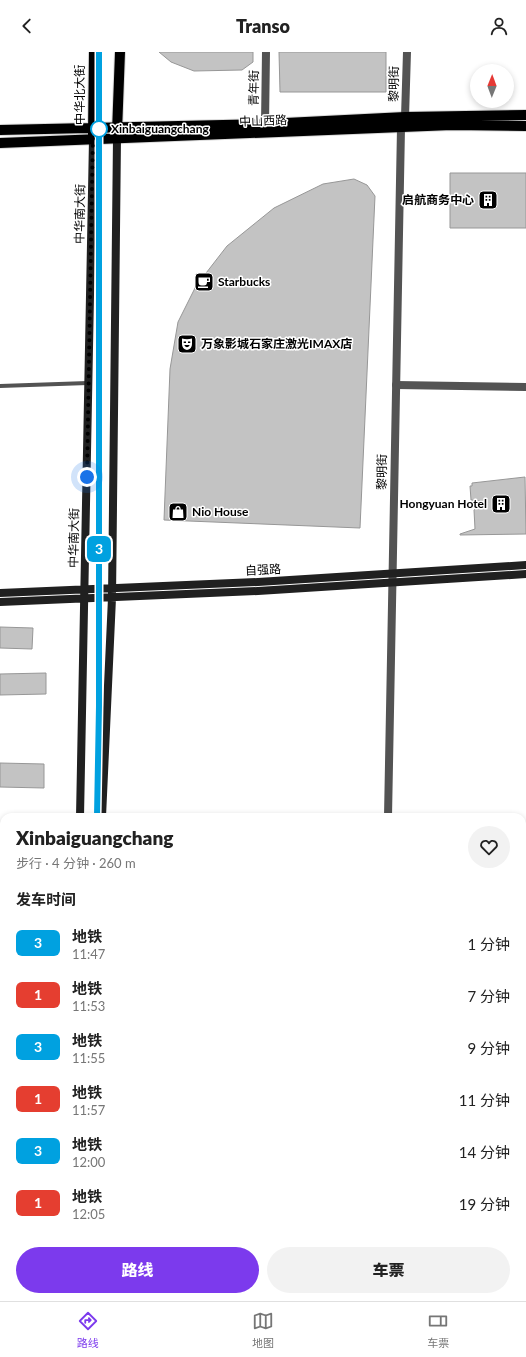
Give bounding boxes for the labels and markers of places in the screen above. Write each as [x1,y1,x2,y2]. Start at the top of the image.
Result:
marker: Xinbaiguangchang [90,120,108,138]
place label: Xinbaiguangchang [111,121,209,136]
building icon: 启航商务中心 [477,189,499,211]
place label: 启航商务中心 [402,192,474,207]
cafe icon: Starbucks [193,271,215,293]
place label: Starbucks [218,274,270,289]
theatre icon: 万象影城石家庄激光IMAX店 [176,333,198,355]
place label: 万象影城石家庄激光IMAX店 [201,336,352,351]
building icon: Hongyuan Hotel [490,493,512,515]
place label: Hongyuan Hotel [399,496,487,511]
shop icon: Nio House [167,501,189,523]
place label: Nio House [192,504,249,519]

